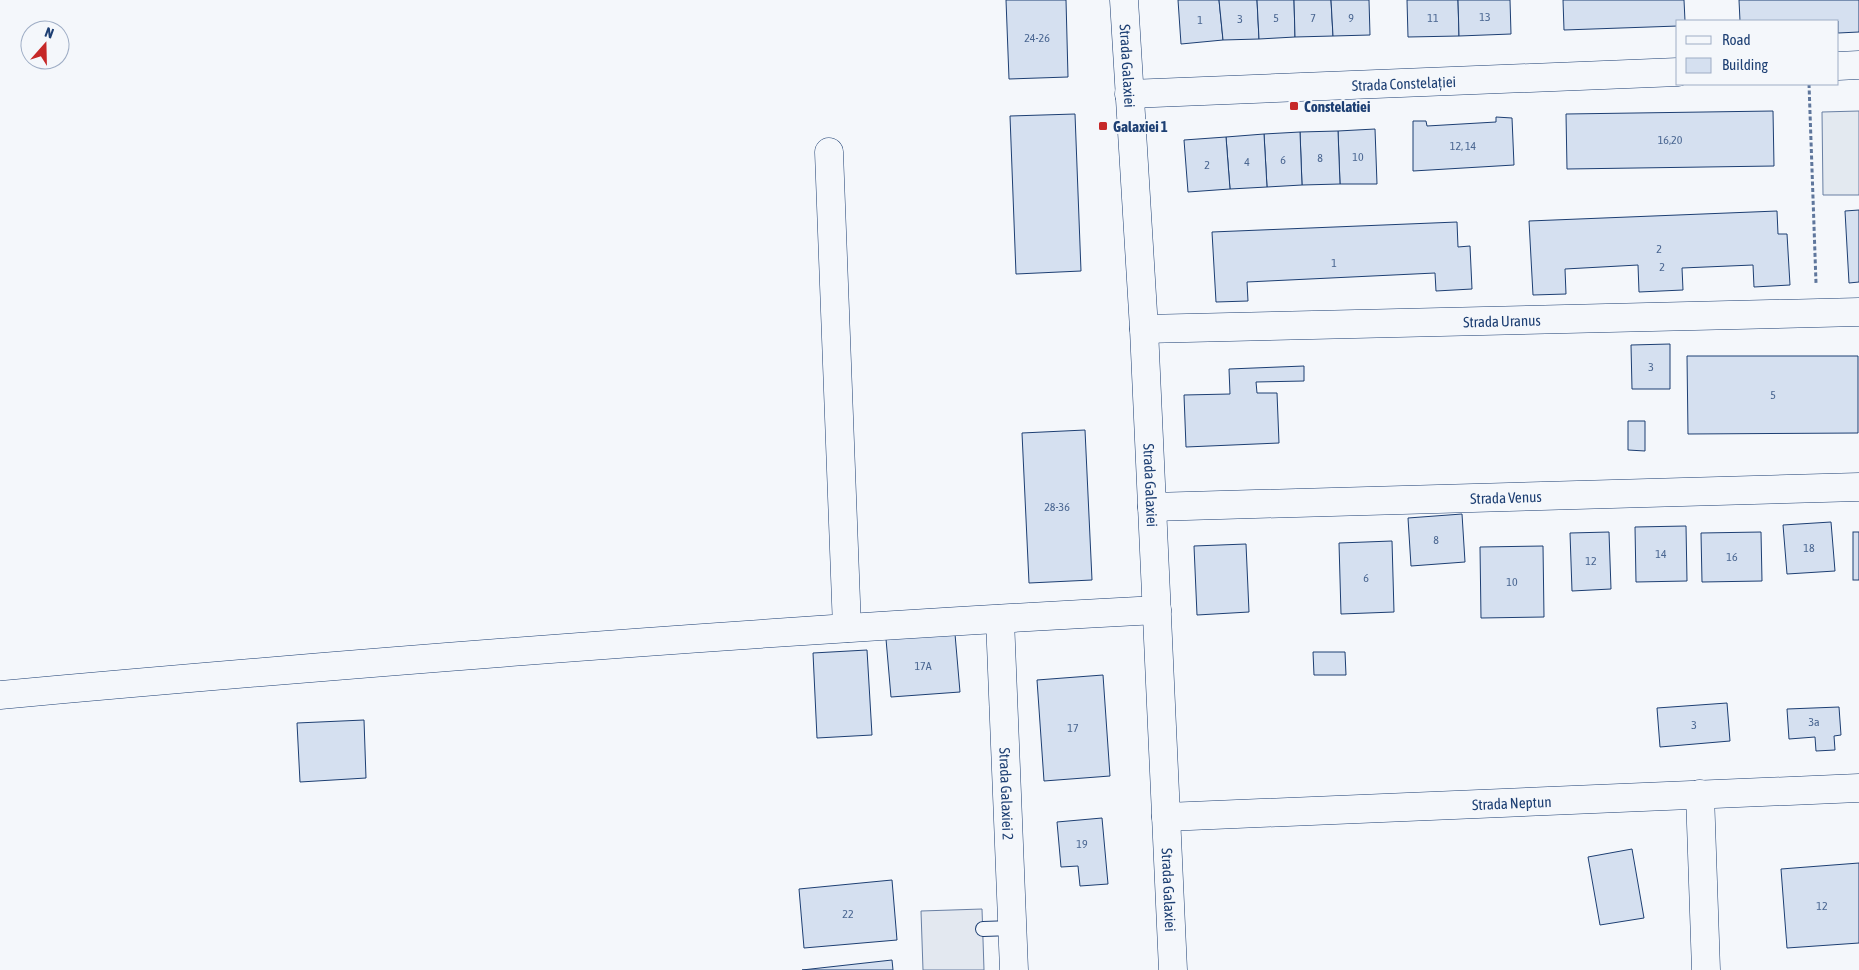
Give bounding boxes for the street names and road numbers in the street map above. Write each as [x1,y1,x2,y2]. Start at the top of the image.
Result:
street label: Strada Galaxiei [1117,24,1139,108]
street label: Strada Constelației [1351,72,1456,94]
street label: Strada Uranus [1463,311,1541,330]
street label: Strada Galaxiei [1141,443,1161,527]
street label: Strada Venus [1470,487,1542,506]
street label: Strada Galaxiei 2 [997,747,1017,841]
street label: Strada Neptun [1472,792,1552,813]
street label: Strada Galaxiei [1159,848,1180,932]

